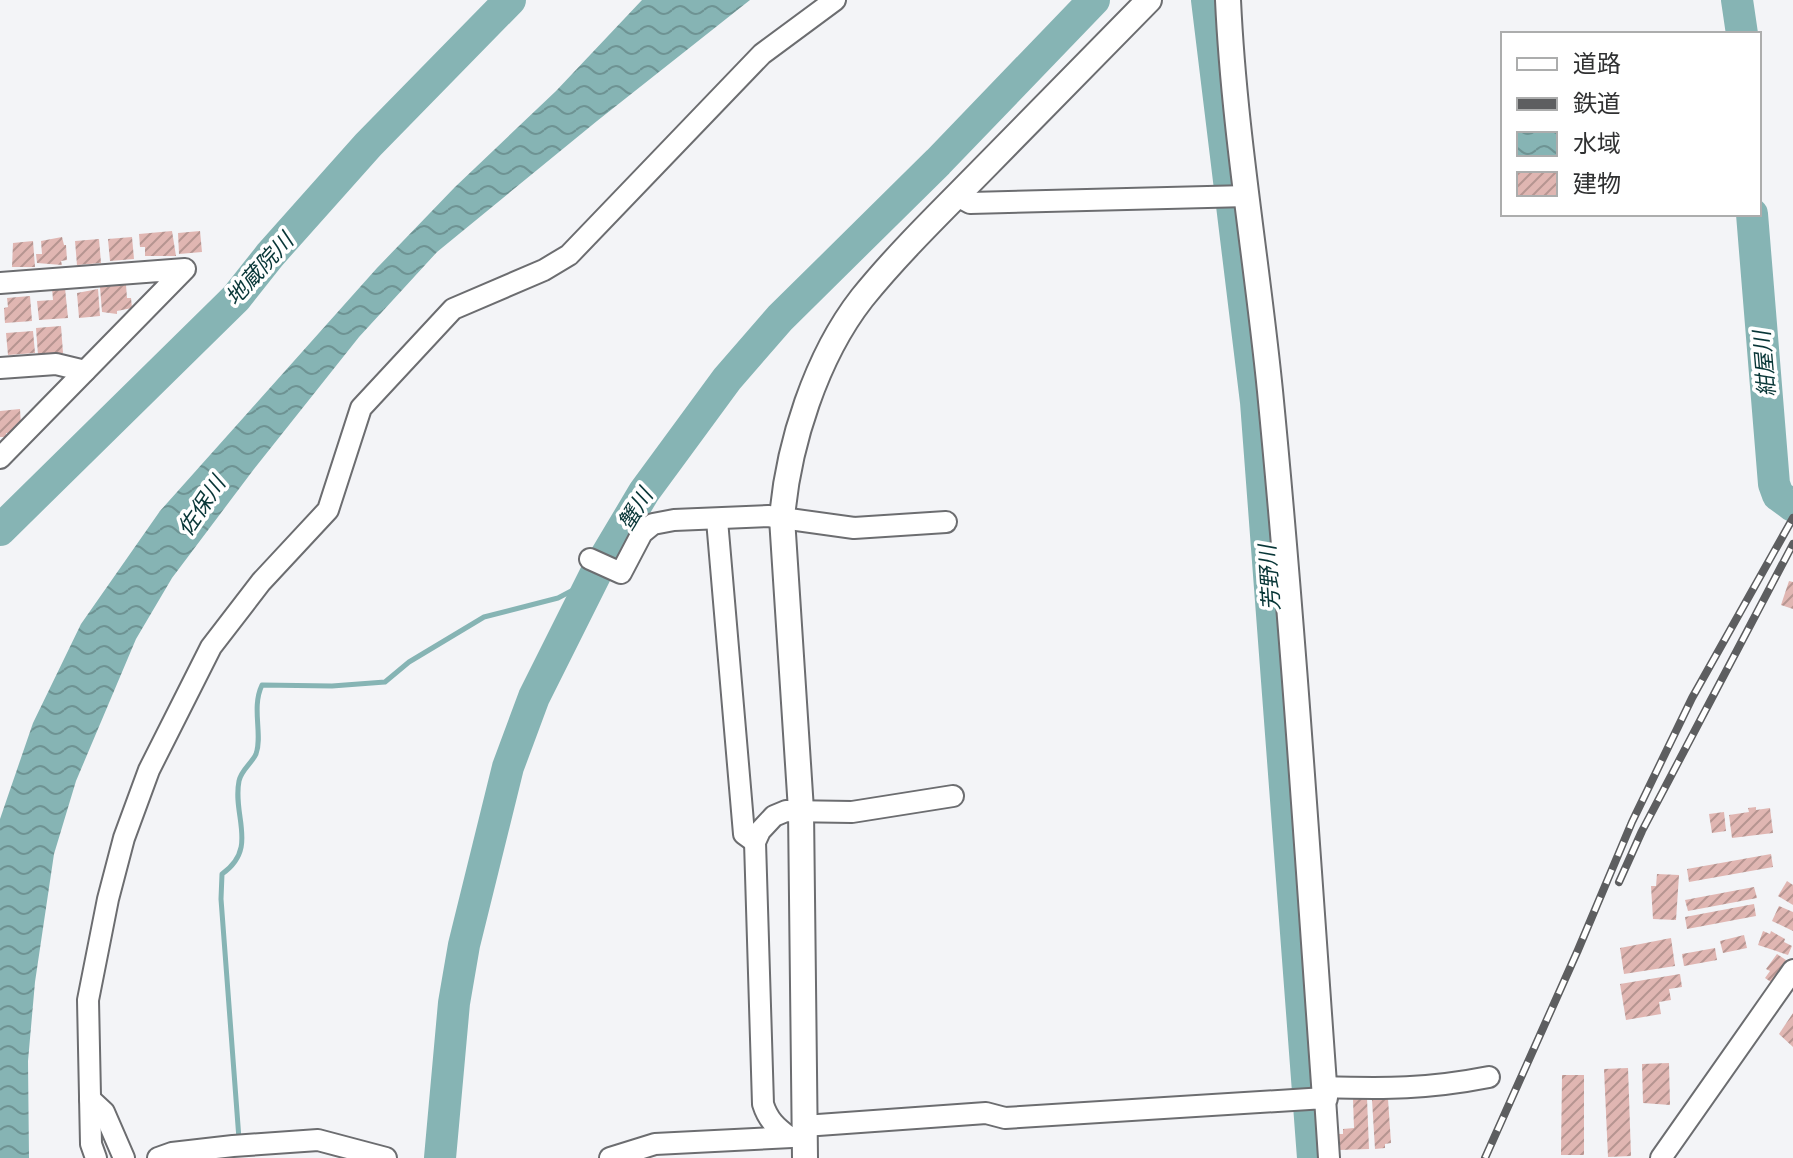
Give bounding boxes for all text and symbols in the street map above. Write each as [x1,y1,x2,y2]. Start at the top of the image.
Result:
legend [1501,32,1761,216]
text: 道路 [1573,50,1621,78]
text: 鉄道 [1573,90,1621,118]
text: 水域 [1573,130,1621,158]
text: 建物 [1573,170,1621,198]
water label: 地蔵院川 [220,226,300,311]
water label: 紺屋川 [1748,328,1781,398]
water label: 佐保川 [172,470,232,541]
water label: 蟹川 [612,482,660,535]
water label: 芳野川 [1254,542,1285,612]

